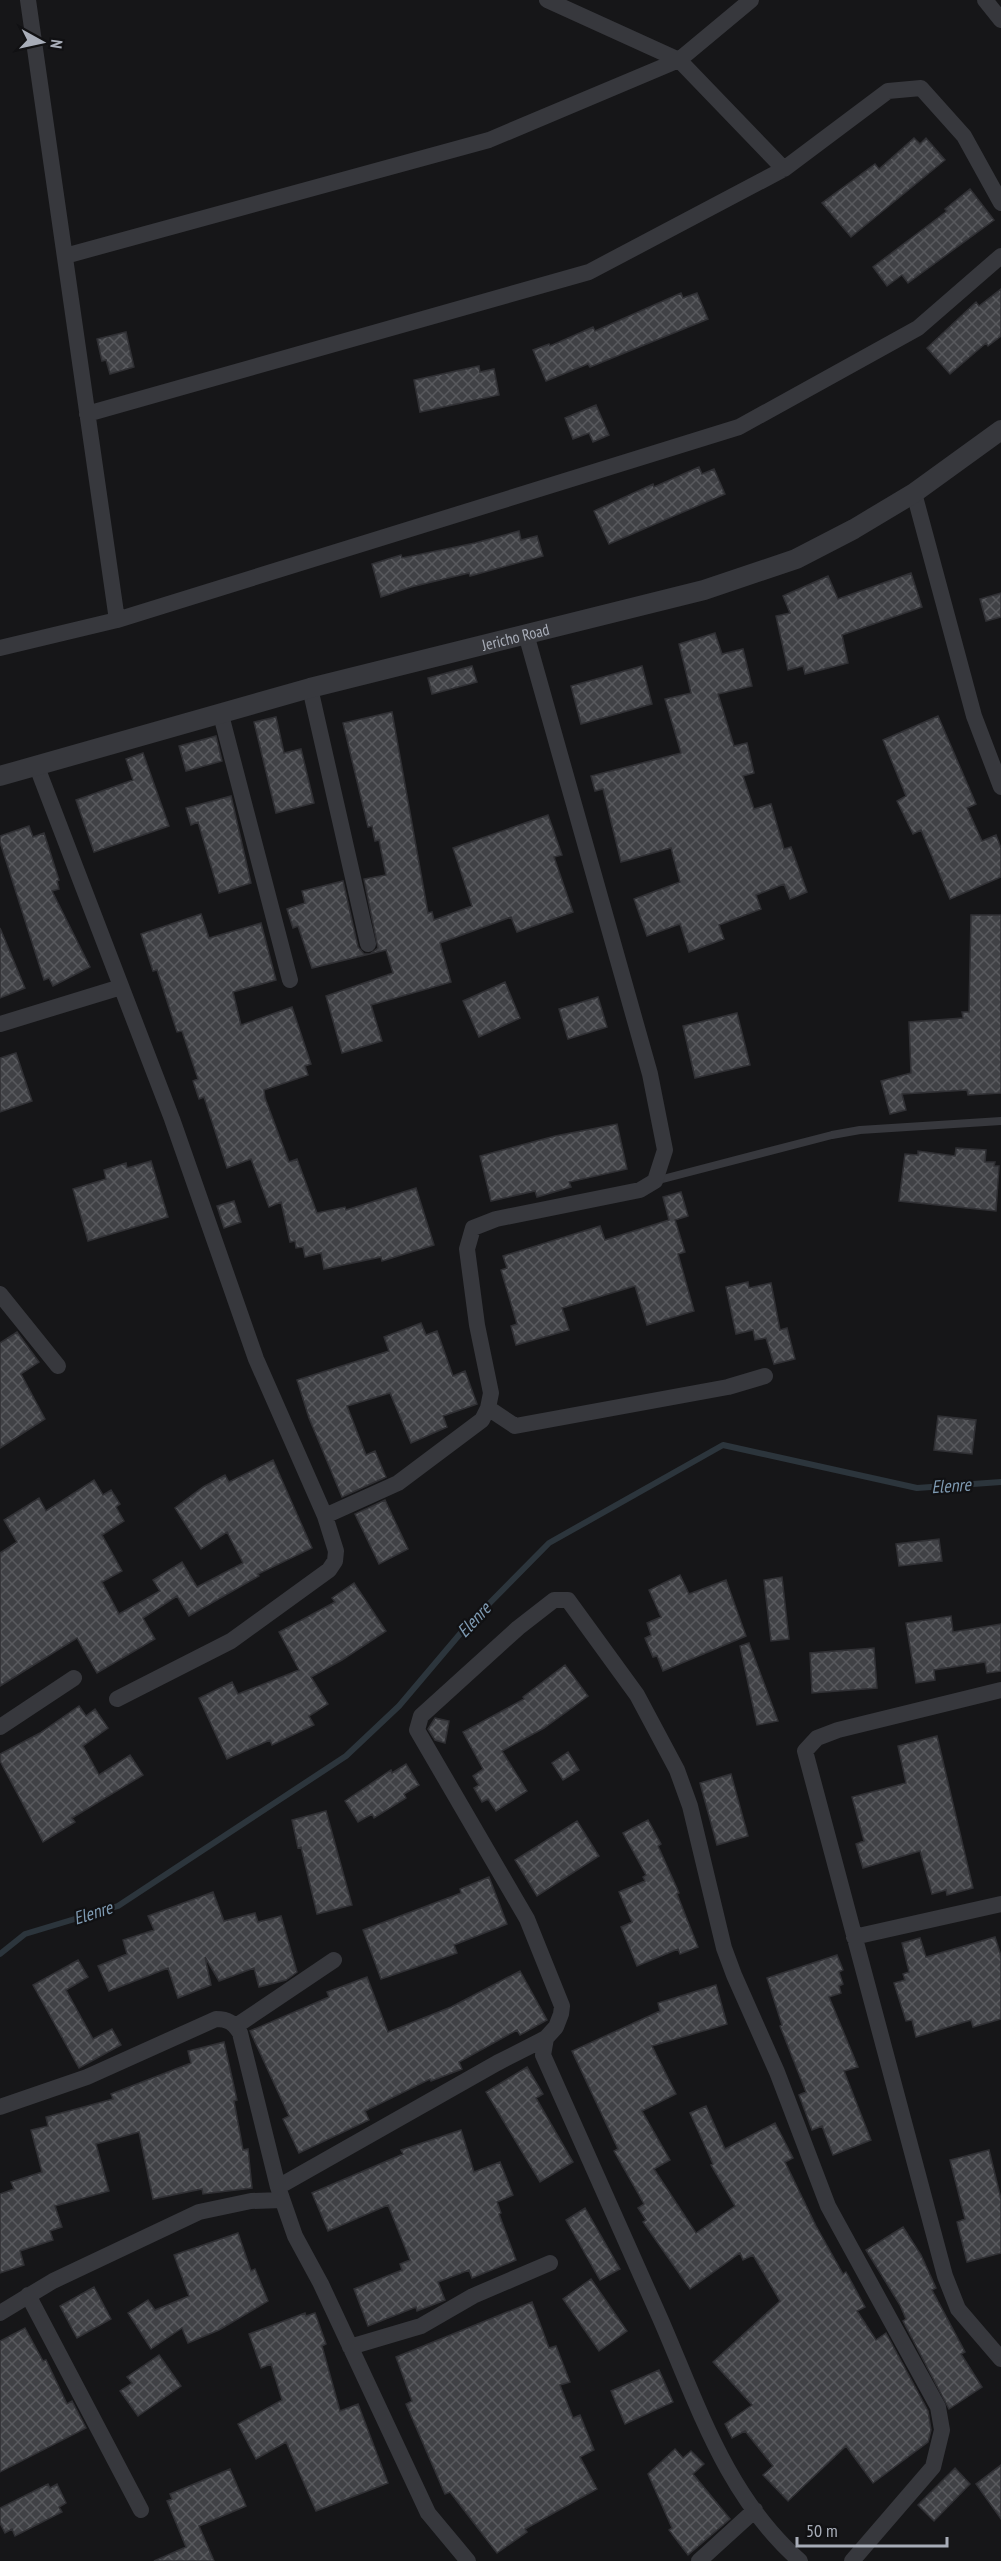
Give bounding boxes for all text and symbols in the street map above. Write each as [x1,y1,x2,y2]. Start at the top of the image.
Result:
north arrow [12,12,72,72]
text: N [46,38,67,50]
street label: Jericho Road [479,619,551,655]
water label: Elenre [930,1473,973,1498]
water label: Elenre [452,1596,497,1642]
water label: Elenre [70,1895,117,1930]
scale bar [797,2510,947,2548]
text: 50 m [806,2519,838,2542]

